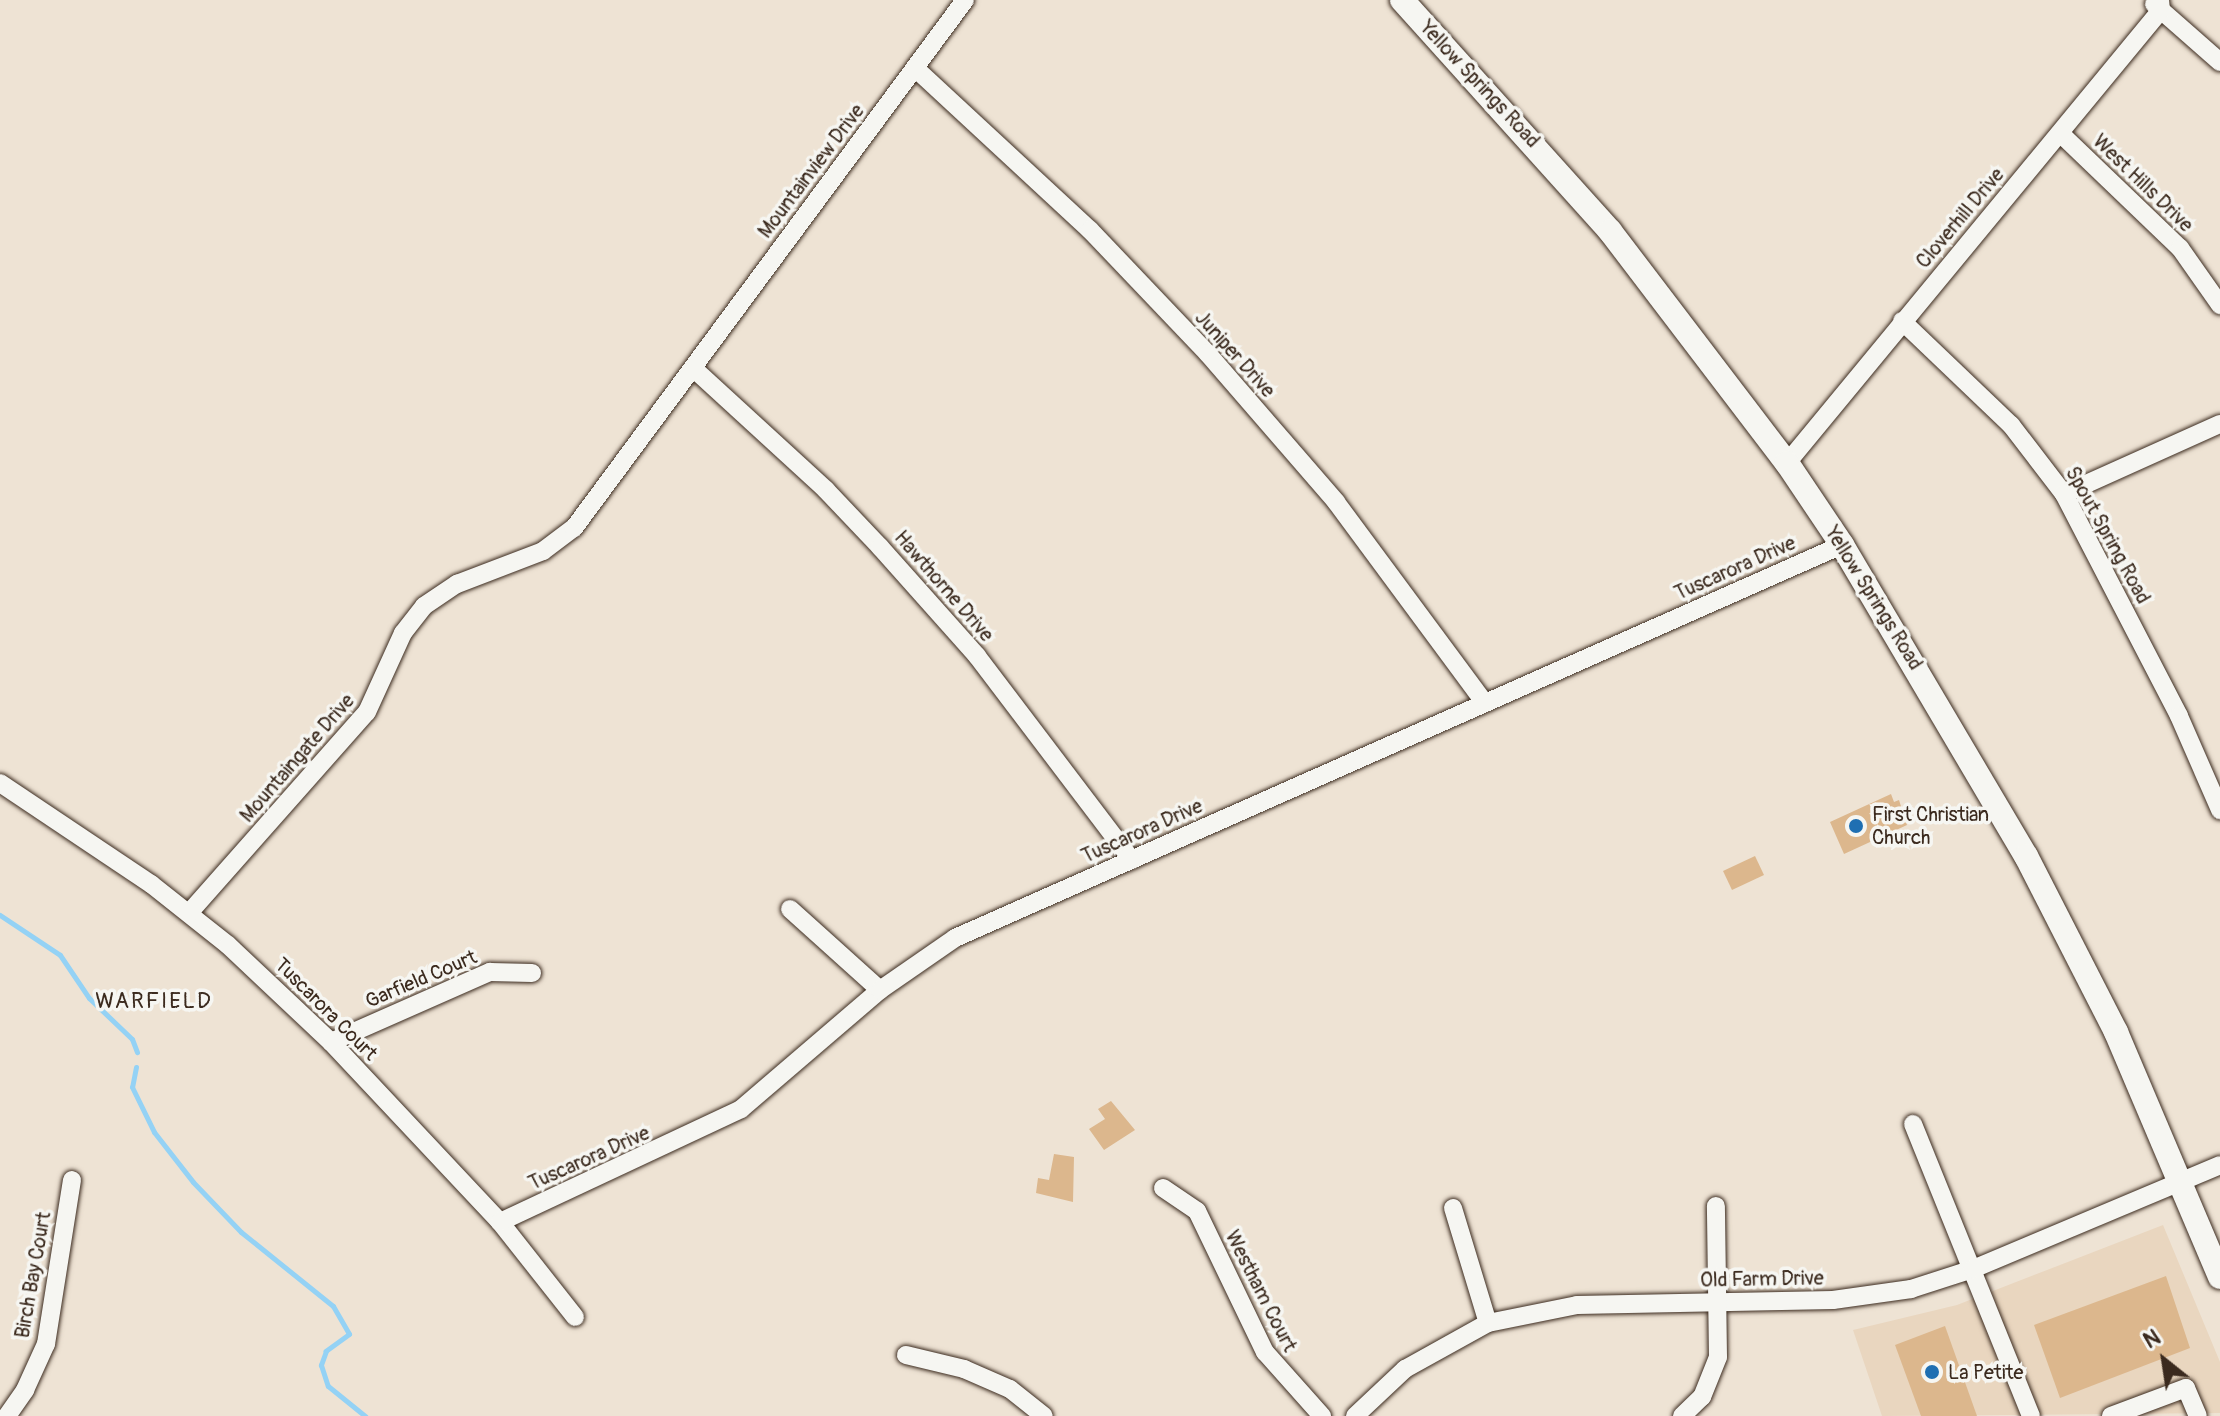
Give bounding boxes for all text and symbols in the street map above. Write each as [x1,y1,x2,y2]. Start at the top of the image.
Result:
street label: Yellow Springs Road [1415,16,1545,152]
street label: Mountainview Drive [753,99,869,243]
street label: West Hills Drive [2088,129,2198,237]
street label: Cloverhill Drive [1911,163,2009,273]
street label: Juniper Drive [1190,306,1280,402]
street label: Spout Spring Road [2060,462,2156,608]
street label: Yellow Springs Road [1820,522,1928,674]
street label: Hawthorne Drive [889,526,999,646]
street label: Tuscarora Drive [1671,531,1799,605]
street label: Mountaingate Drive [235,689,359,827]
street label: Tuscarora Drive [1078,794,1206,868]
place label: First Christian Church [1872,802,1989,849]
marker: First Christian Church [1847,817,1865,835]
street label: Garfield Court [362,945,480,1013]
street label: Tuscarora Court [270,953,382,1065]
district label: WARFIELD [95,989,213,1015]
street label: Tuscarora Drive [525,1121,653,1195]
street label: Birch Bay Court [10,1210,56,1340]
street label: Westham Court [1220,1226,1302,1356]
street label: Old Farm Drive [1700,1266,1824,1292]
north arrow [2124,1320,2204,1400]
text: N [2139,1323,2165,1355]
place label: La Petite [1948,1360,2023,1384]
marker: La Petite [1923,1363,1941,1381]

